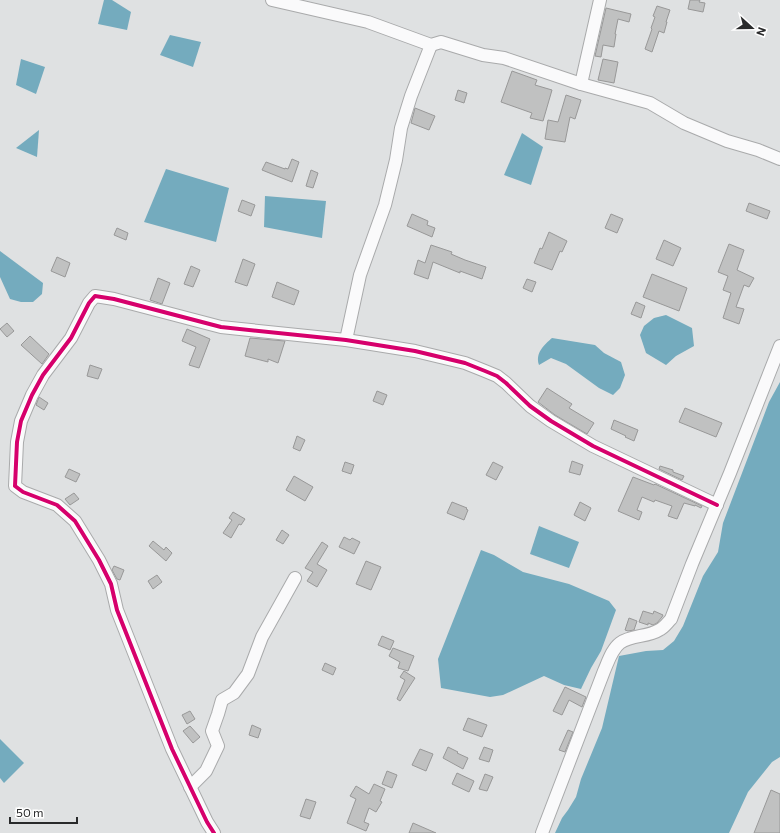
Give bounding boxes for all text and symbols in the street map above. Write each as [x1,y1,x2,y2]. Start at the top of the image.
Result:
north arrow [732,8,772,48]
text: N [754,26,769,38]
scale bar [10,799,77,825]
text: 50 m [16,805,44,819]

